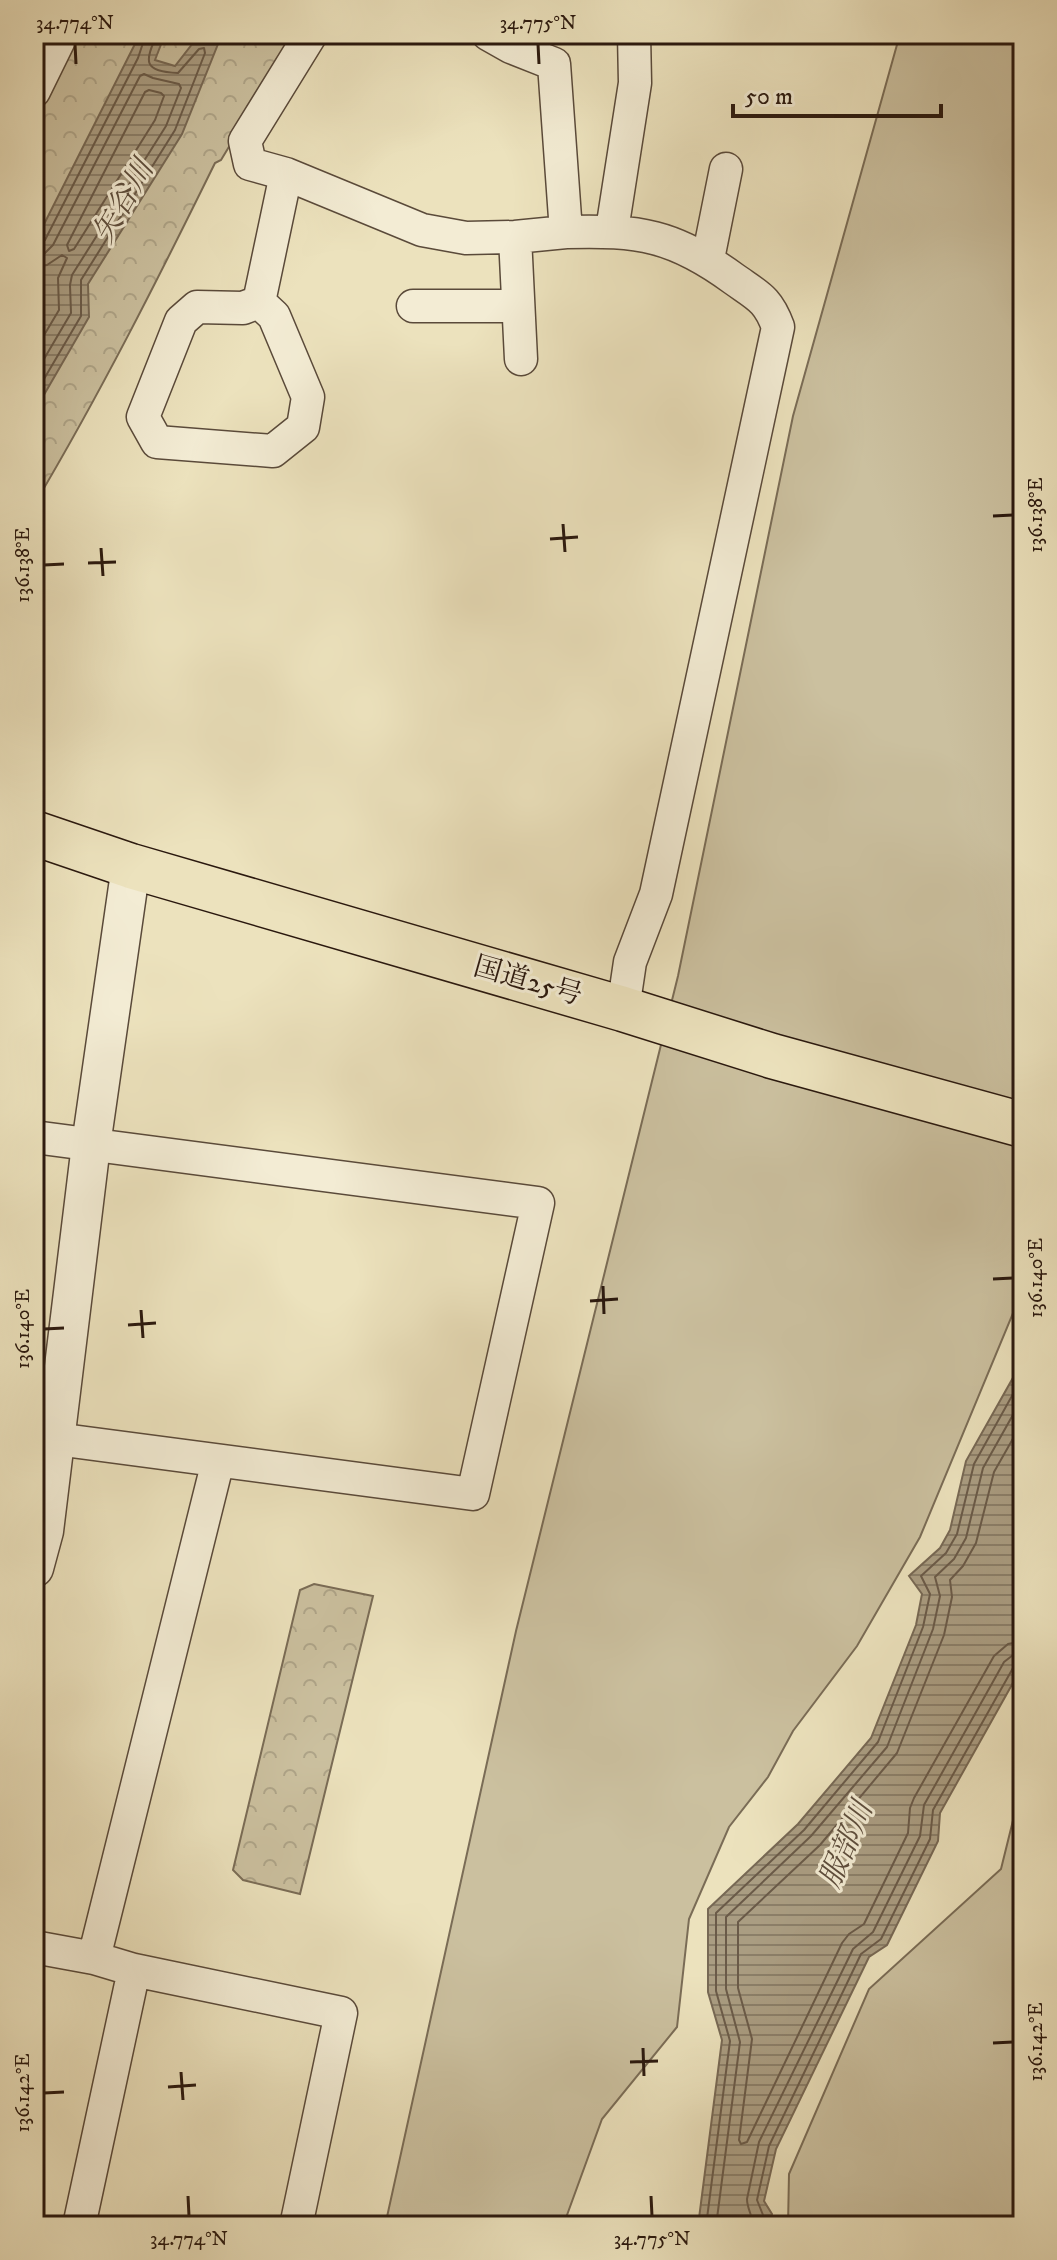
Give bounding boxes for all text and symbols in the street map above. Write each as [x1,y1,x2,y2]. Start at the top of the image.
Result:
text: 34.774°N [36,11,114,36]
text: 34.775°N [500,11,576,36]
scale bar [733,68,941,118]
text: 50 m [745,82,793,112]
water label: 矢谷川 [85,151,164,250]
text: 136.138°E [1024,477,1049,553]
text: 136.138°E [11,527,36,603]
street label: 国道25号 [470,949,586,1013]
text: 136.140°E [1024,1238,1049,1318]
text: 136.140°E [11,1289,36,1369]
water label: 服部川 [812,1794,883,1894]
text: 136.142°E [1024,2002,1049,2082]
text: 136.142°E [11,2053,36,2133]
text: 34.774°N [150,2227,228,2252]
text: 34.775°N [614,2227,690,2252]

